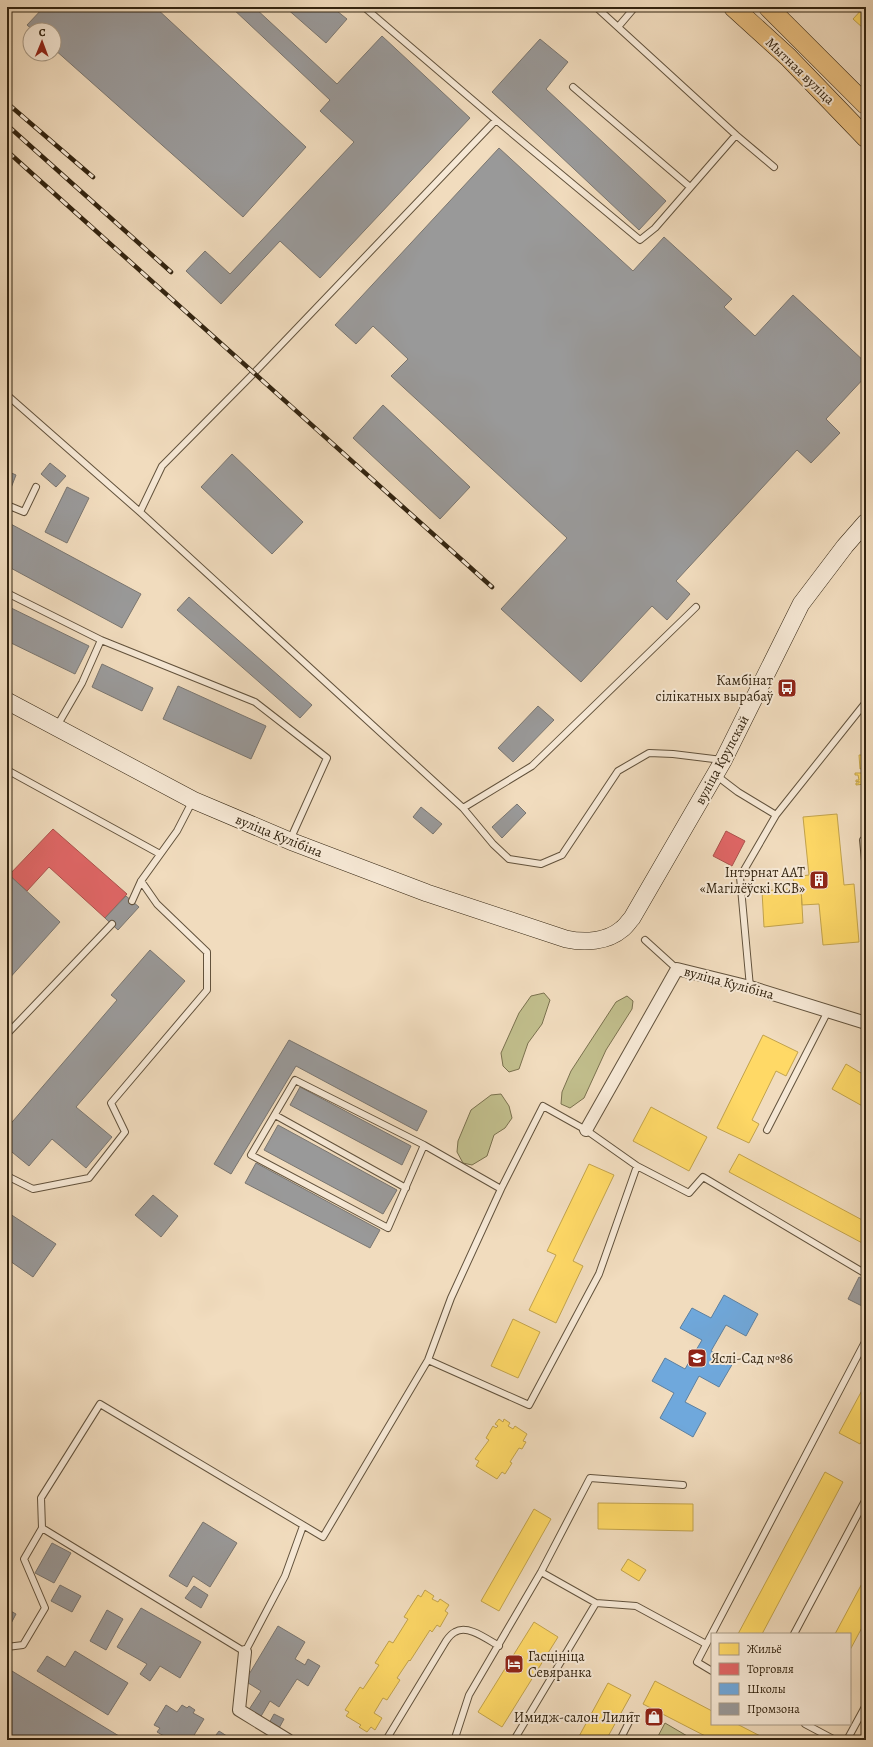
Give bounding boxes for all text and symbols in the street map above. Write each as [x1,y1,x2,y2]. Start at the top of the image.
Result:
north arrow [22,22,62,62]
text: С [39,25,46,40]
street label: Мытная вуліца [761,33,839,109]
place label: Камбінат сілікатных вырабаў [656,671,774,706]
bus stop icon: Камбінат сілікатных вырабаў [776,677,798,699]
street label: вуліца Крупскай [690,712,754,808]
street label: вуліца Кулібіна [233,810,326,862]
place label: Інтэрнат ААТ «Магілёўскі КСВ» [700,863,805,898]
building icon: Інтэрнат ААТ «Магілёўскі КСВ» [808,869,830,891]
street label: вуліца Кулібіна [682,962,777,1004]
school or university icon: Яслі-Сад №86 [686,1347,708,1369]
place label: Яслі-Сад №86 [711,1349,793,1368]
legend [711,1633,851,1725]
text: Жильё [747,1641,782,1657]
place label: Гасцініца Севяранка [528,1647,592,1682]
hotel icon: Гасцініца Севяранка [503,1653,525,1675]
text: Торговля [747,1661,794,1677]
text: Школы [747,1681,786,1697]
text: Промзона [747,1701,800,1717]
shop icon: Имидж-салон Лилит [643,1706,665,1728]
place label: Имидж-салон Лилит [514,1708,640,1727]

